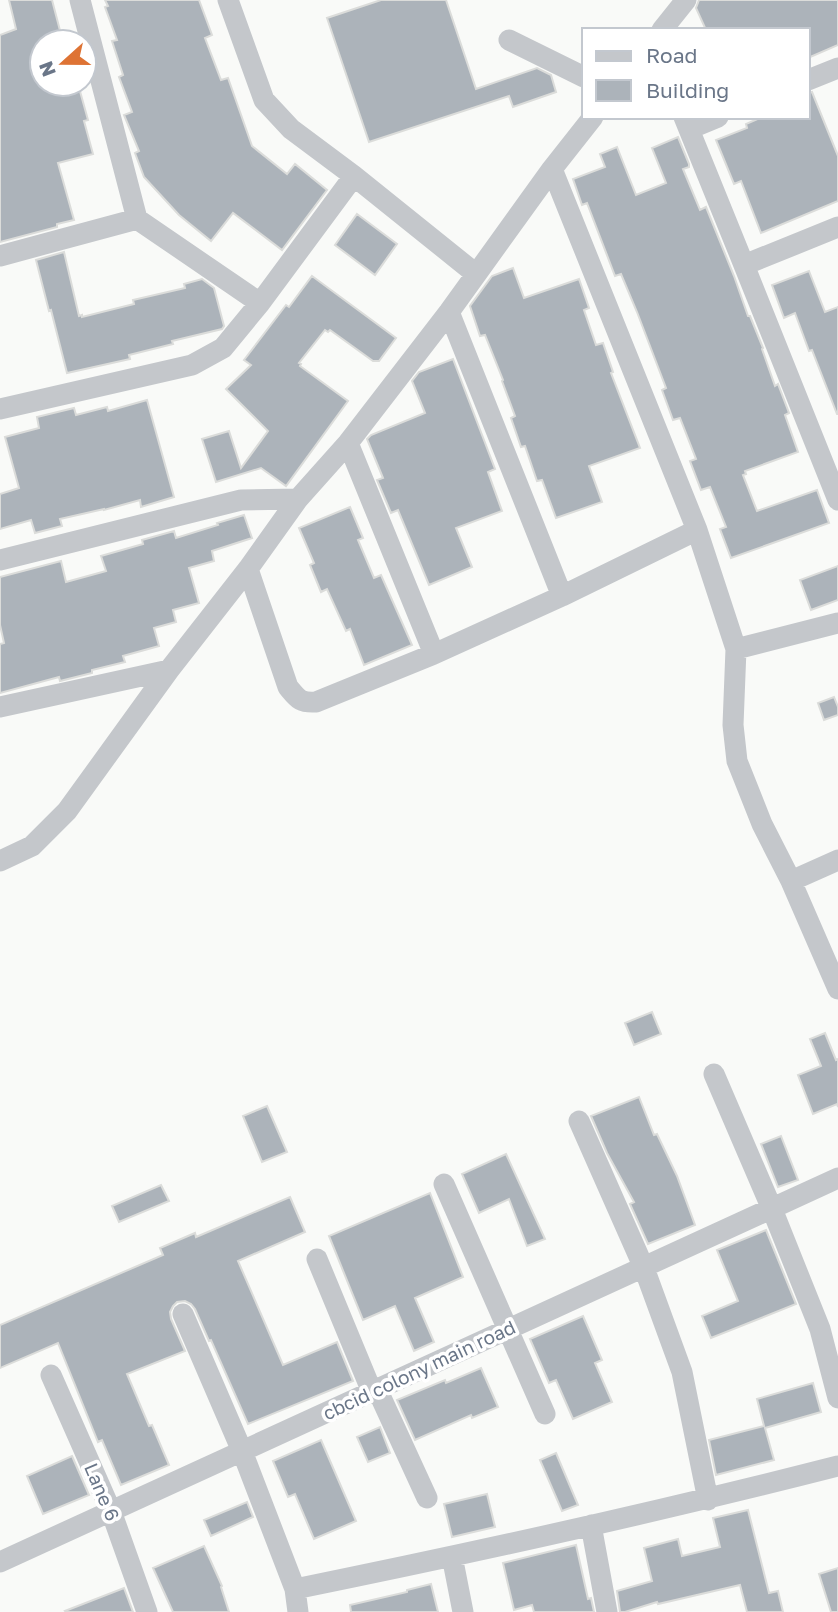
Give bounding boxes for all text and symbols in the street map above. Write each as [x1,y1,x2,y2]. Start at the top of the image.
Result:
north arrow [28,28,98,98]
legend [582,28,810,119]
text: Road [646,42,697,68]
text: N [33,58,60,80]
text: Building [646,77,729,103]
street label: cbcid colony main road [319,1315,519,1424]
street label: Lane 6 [80,1459,125,1524]

